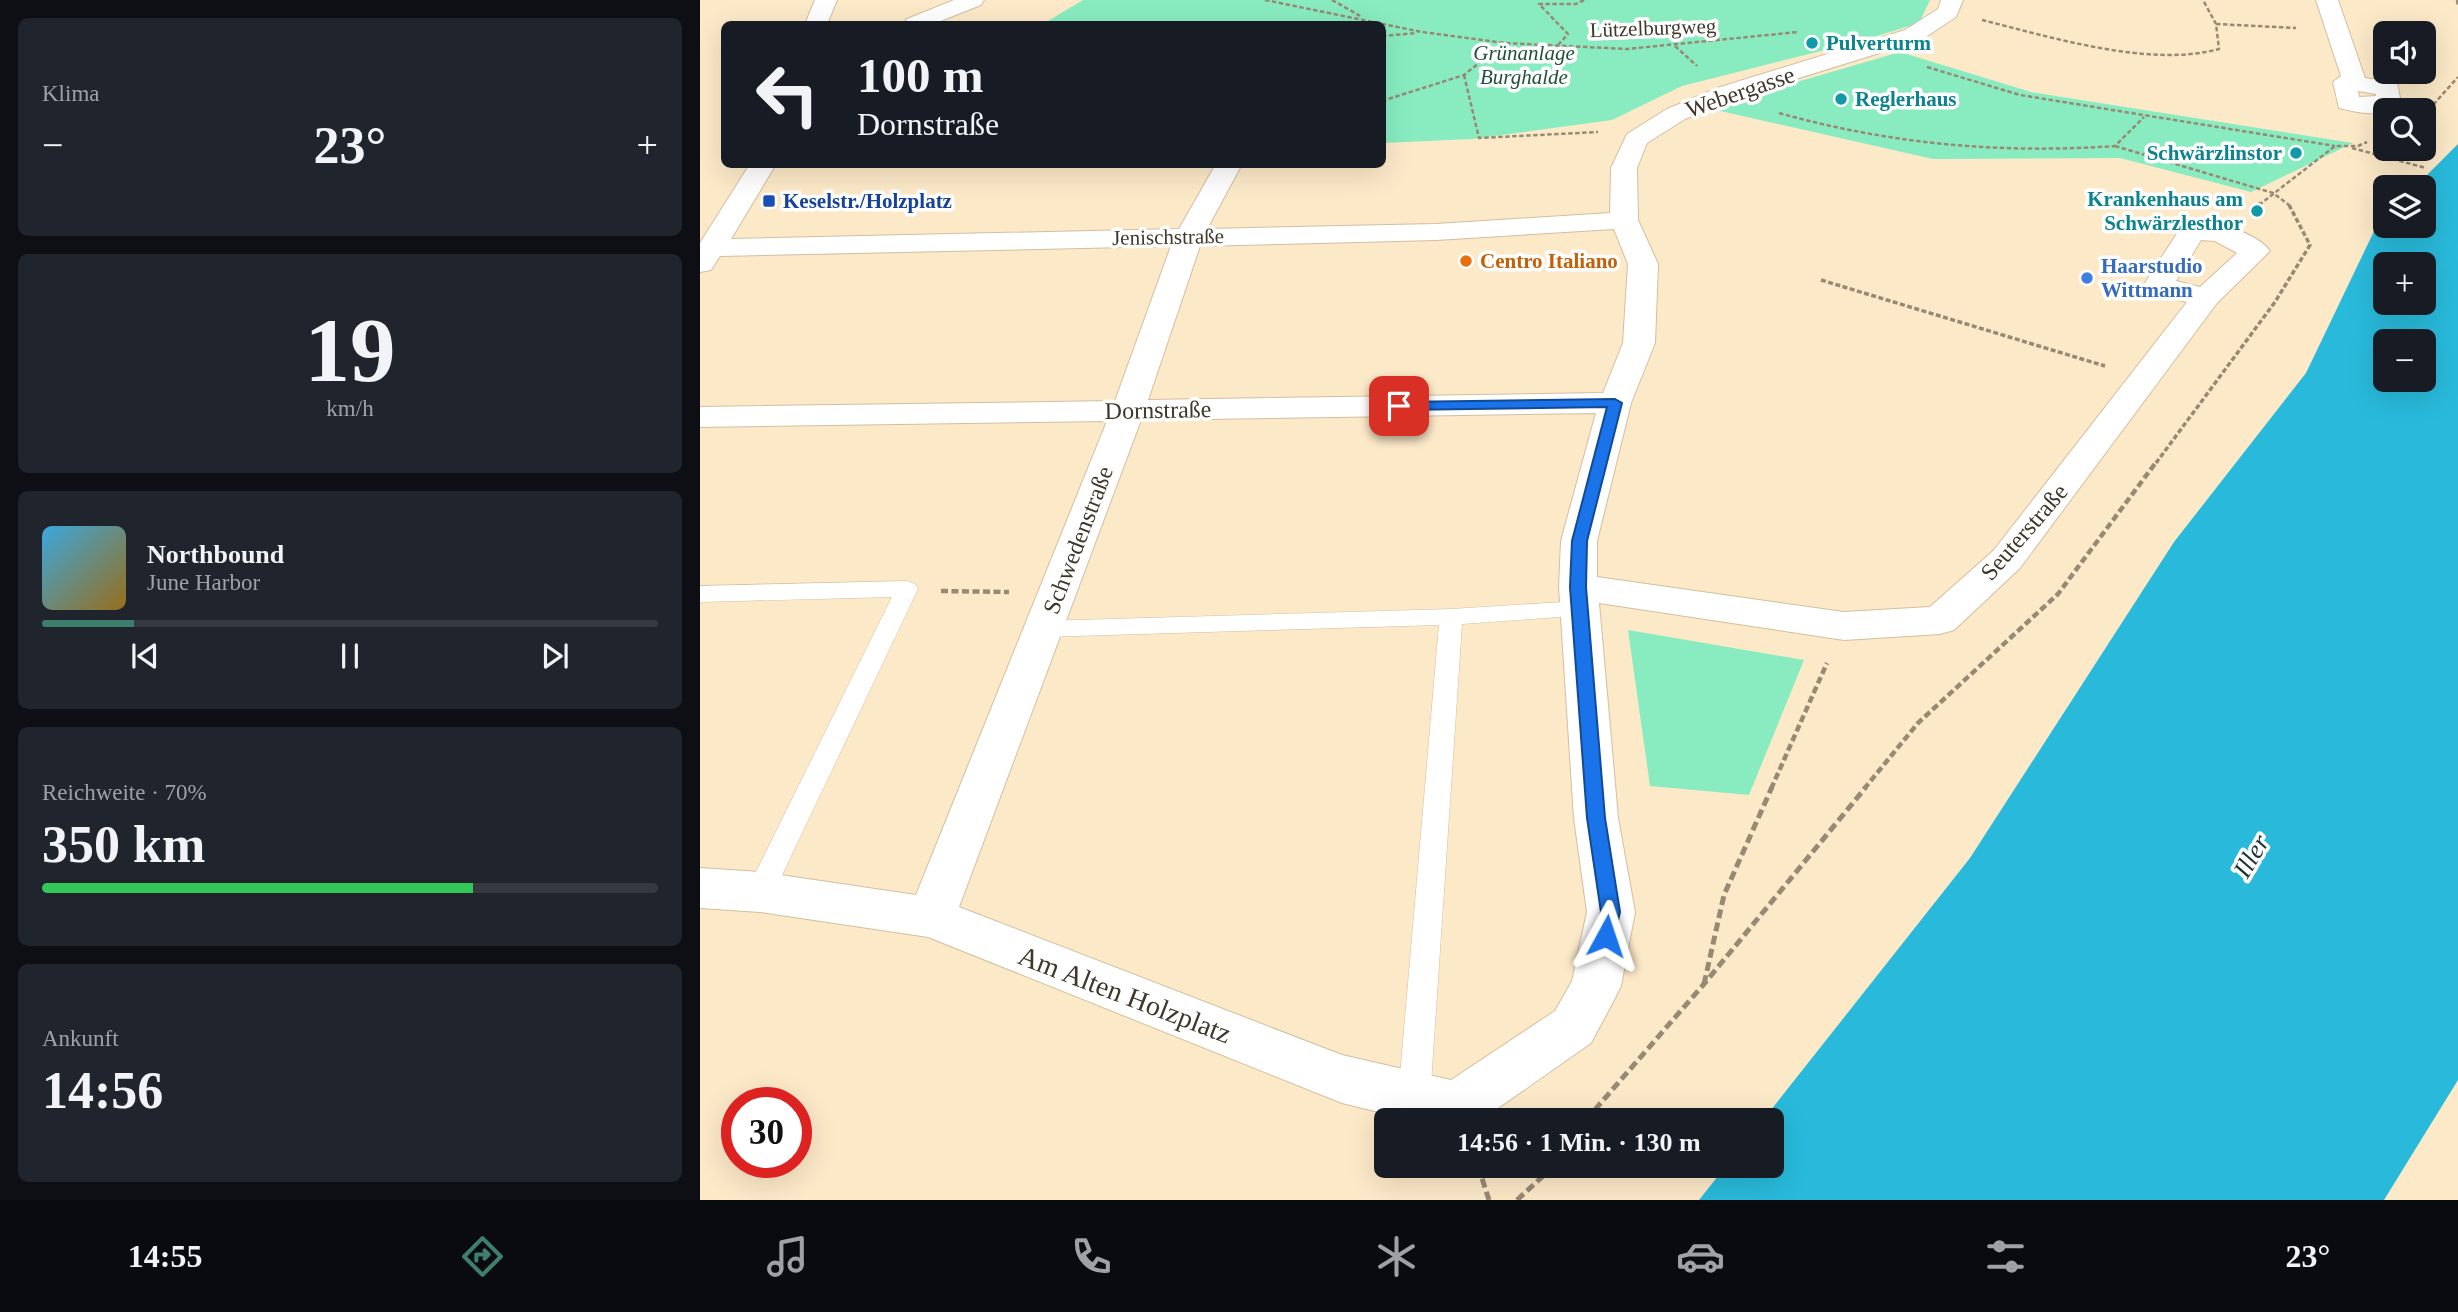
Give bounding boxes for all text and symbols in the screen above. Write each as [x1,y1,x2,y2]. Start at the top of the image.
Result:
street label: Lützelburgweg [1589,14,1717,42]
map controls [2373,21,2436,392]
button: sound [2373,21,2436,84]
place label: Pulverturm [1826,31,1931,55]
marker: Pulverturm [1804,35,1820,51]
park label: Grünanlage Burghalde [1473,41,1575,89]
text: 100 m [857,48,984,103]
icon: left [742,49,833,140]
street label: Webergasse [1682,61,1798,123]
text: Klima [42,81,100,106]
place label: Reglerhaus [1855,87,1957,111]
marker: Reglerhaus [1833,91,1849,107]
button: search [2373,98,2436,161]
text: Dornstraße [857,106,999,142]
text: 23° [314,117,386,174]
text: − [42,124,63,166]
text: + [637,124,658,166]
place label: Schwärzlinstor [2147,141,2282,165]
marker: Schwärzlinstor [2288,145,2304,161]
button: layers [2373,175,2436,238]
place label: Krankenhaus am Schwärzlesthor [2087,187,2243,235]
place label: Keselstr./Holzplatz [783,189,952,213]
marker: Keselstr./Holzplatz [761,193,777,209]
marker: Krankenhaus am Schwärzlesthor [2249,203,2265,219]
street label: Jenischstraße [1112,224,1224,250]
place label: Centro Italiano [1480,249,1618,273]
button: + [2373,252,2436,315]
marker: Centro Italiano [1458,253,1474,269]
place label: Haarstudio Wittmann [2101,254,2203,302]
marker: Haarstudio Wittmann [2079,270,2095,286]
text: 19 [305,300,396,401]
button: − [2373,329,2436,392]
pin [1369,376,1429,436]
icon: arrive [1380,387,1418,425]
text: km/h [326,396,374,421]
street label: Dornstraße [1104,396,1212,424]
street label: Schwedenstraße [1038,463,1118,617]
street label: Seuterstraße [1975,479,2073,585]
text: Northbound [147,540,284,569]
text: June Harbor [147,570,260,595]
icon: previous [126,637,164,675]
icon: pause [331,637,369,675]
icon: next [536,637,574,675]
text: Reichweite · 70% [42,780,207,805]
text: 350 km [42,816,205,873]
water label: Iller [2227,829,2276,884]
position arrow [1569,899,1643,973]
street label: Am Alten Holzplatz [1014,940,1236,1049]
text: Ankunft [42,1026,119,1051]
text: 14:56 [42,1062,163,1119]
speed limit sign: 30 [721,1087,812,1178]
text: 14:56 · 1 Min. · 130 m [1457,1128,1701,1157]
icon: directions [458,1232,507,1281]
icon: music [763,1232,812,1281]
icon: phone [1067,1232,1116,1281]
icon: climate [1372,1232,1421,1281]
icon: car [1676,1232,1725,1281]
icon: filters [1981,1232,2030,1281]
text: 14:55 [128,1238,202,1274]
text: 23° [2285,1238,2330,1274]

